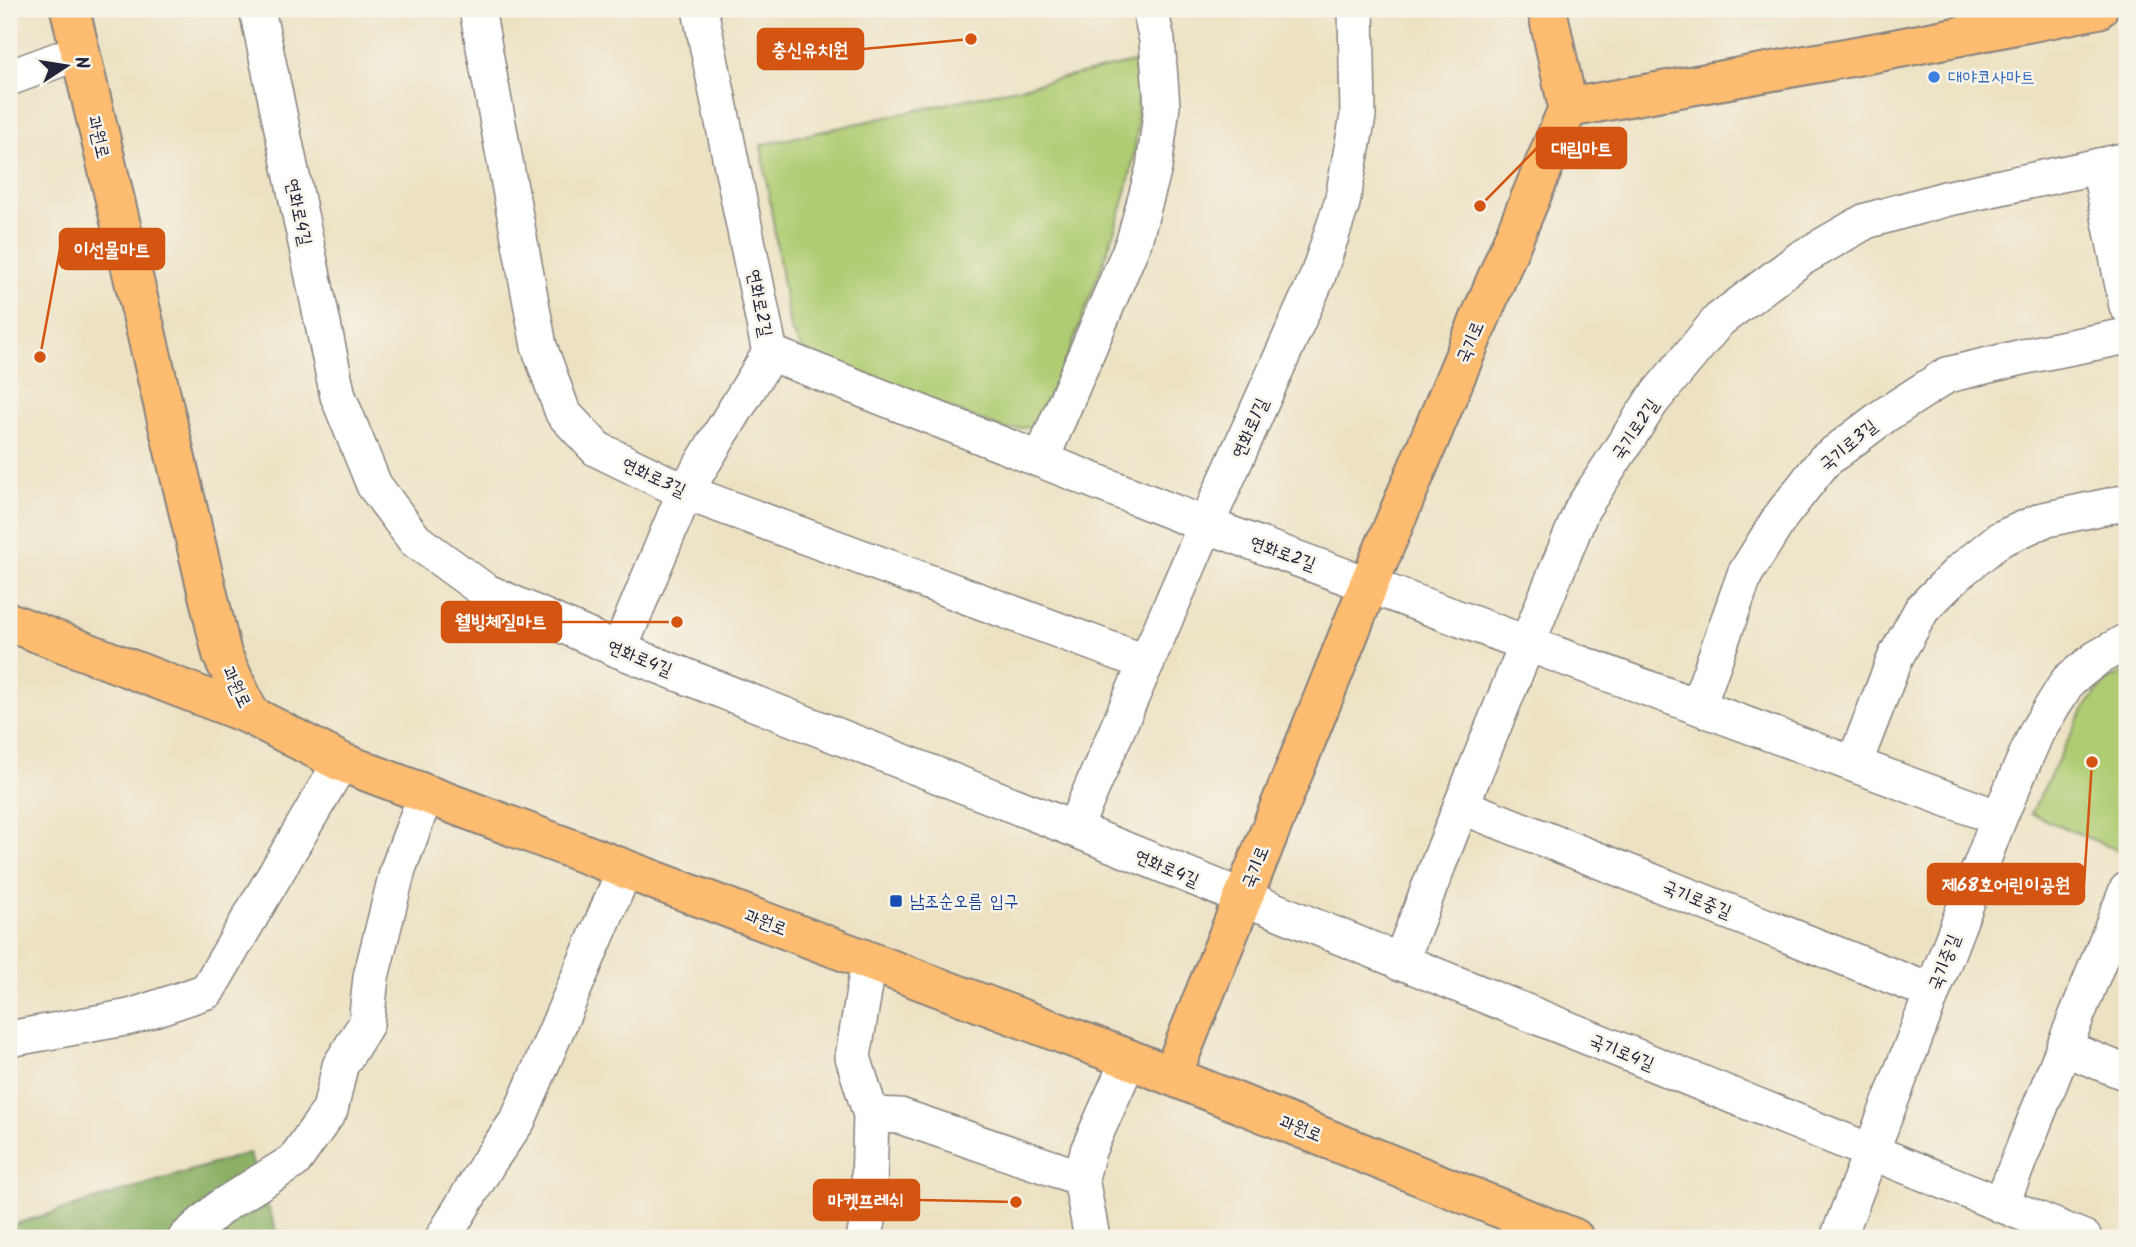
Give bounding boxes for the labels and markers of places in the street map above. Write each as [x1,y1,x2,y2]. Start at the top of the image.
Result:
callout: 충신유치원 [758,29,863,69]
place label: 대야코사마트 [1948,64,2035,93]
marker: 대야코사마트 [1926,69,1942,85]
callout: 대림마트 [1537,128,1626,168]
callout: 이선물마트 [60,229,164,269]
callout: 웰빙체질마트 [442,602,561,642]
callout: 제68호어린이공원 [1928,864,2084,904]
place label: 남조순오름 입구 [910,888,1019,917]
marker: 남조순오름 입구 [888,893,904,909]
callout: 마켓프레쉬 [814,1180,919,1220]

